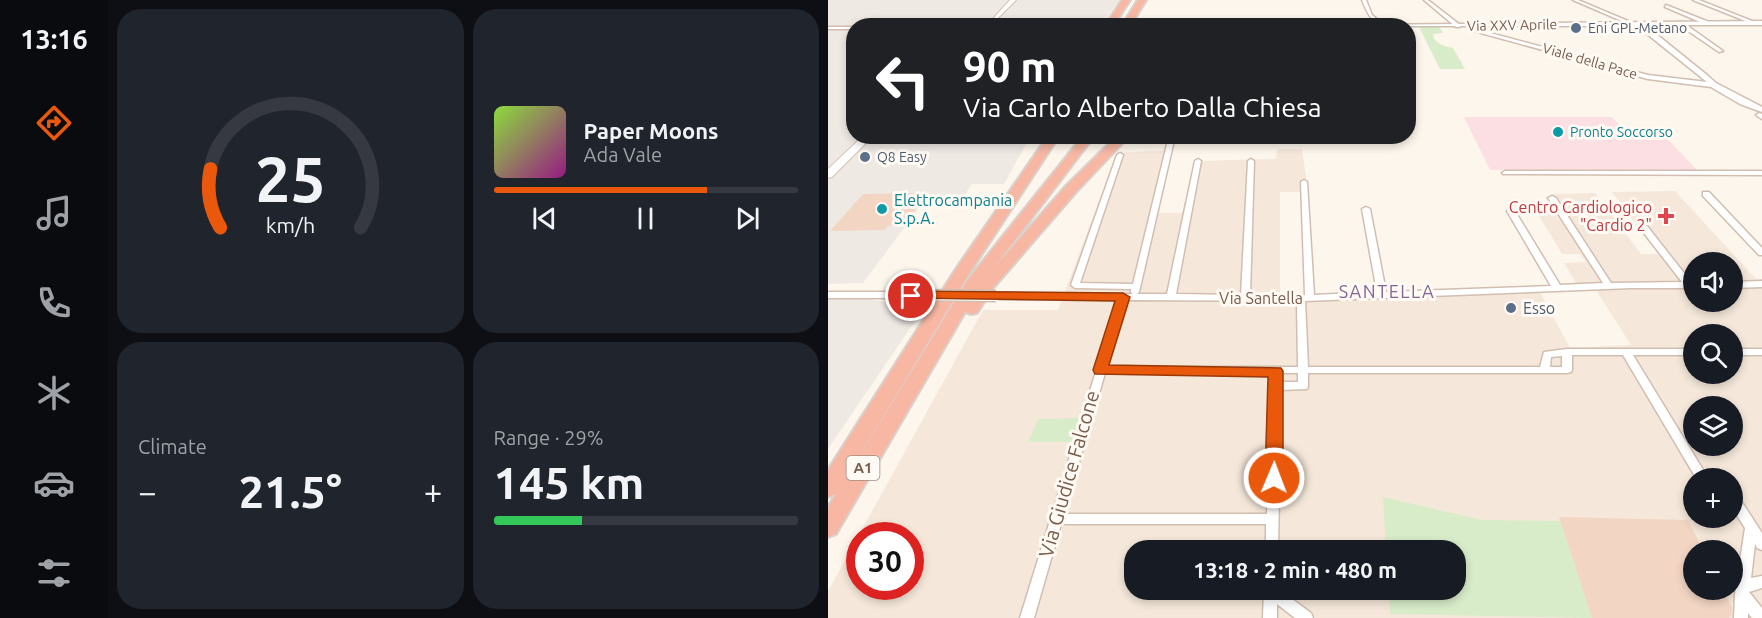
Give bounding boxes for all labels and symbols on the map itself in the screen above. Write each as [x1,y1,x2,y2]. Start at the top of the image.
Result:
street label: Via XXV Aprile [1467,16,1557,34]
place label: Eni GPL-Metano [1588,20,1687,36]
marker: Eni GPL-Metano [1569,21,1583,35]
street label: Viale della Pace [1541,40,1639,82]
place label: Pronto Soccorso [1570,124,1673,140]
marker: Pronto Soccorso [1551,125,1565,139]
place label: Q8 Easy [877,149,927,165]
marker: Q8 Easy [858,150,872,164]
place label: Elettrocampania S.p.A. [894,191,1012,227]
place label: Centro Cardiologico "Cardio 2" [1509,198,1652,234]
marker: Elettrocampania S.p.A. [875,202,889,216]
marker: Centro Cardiologico "Cardio 2" [1657,207,1675,225]
pin [885,270,936,321]
district label: SANTELLA [1339,281,1435,301]
street label: Via Santella [1219,289,1303,307]
place label: Esso [1523,299,1555,317]
marker: Esso [1504,301,1518,315]
street label: Via Giudice Falcone [1034,388,1103,560]
position arrow [1242,446,1306,510]
road number: A1 [846,456,879,480]
speed limit sign: 30 [846,522,924,600]

